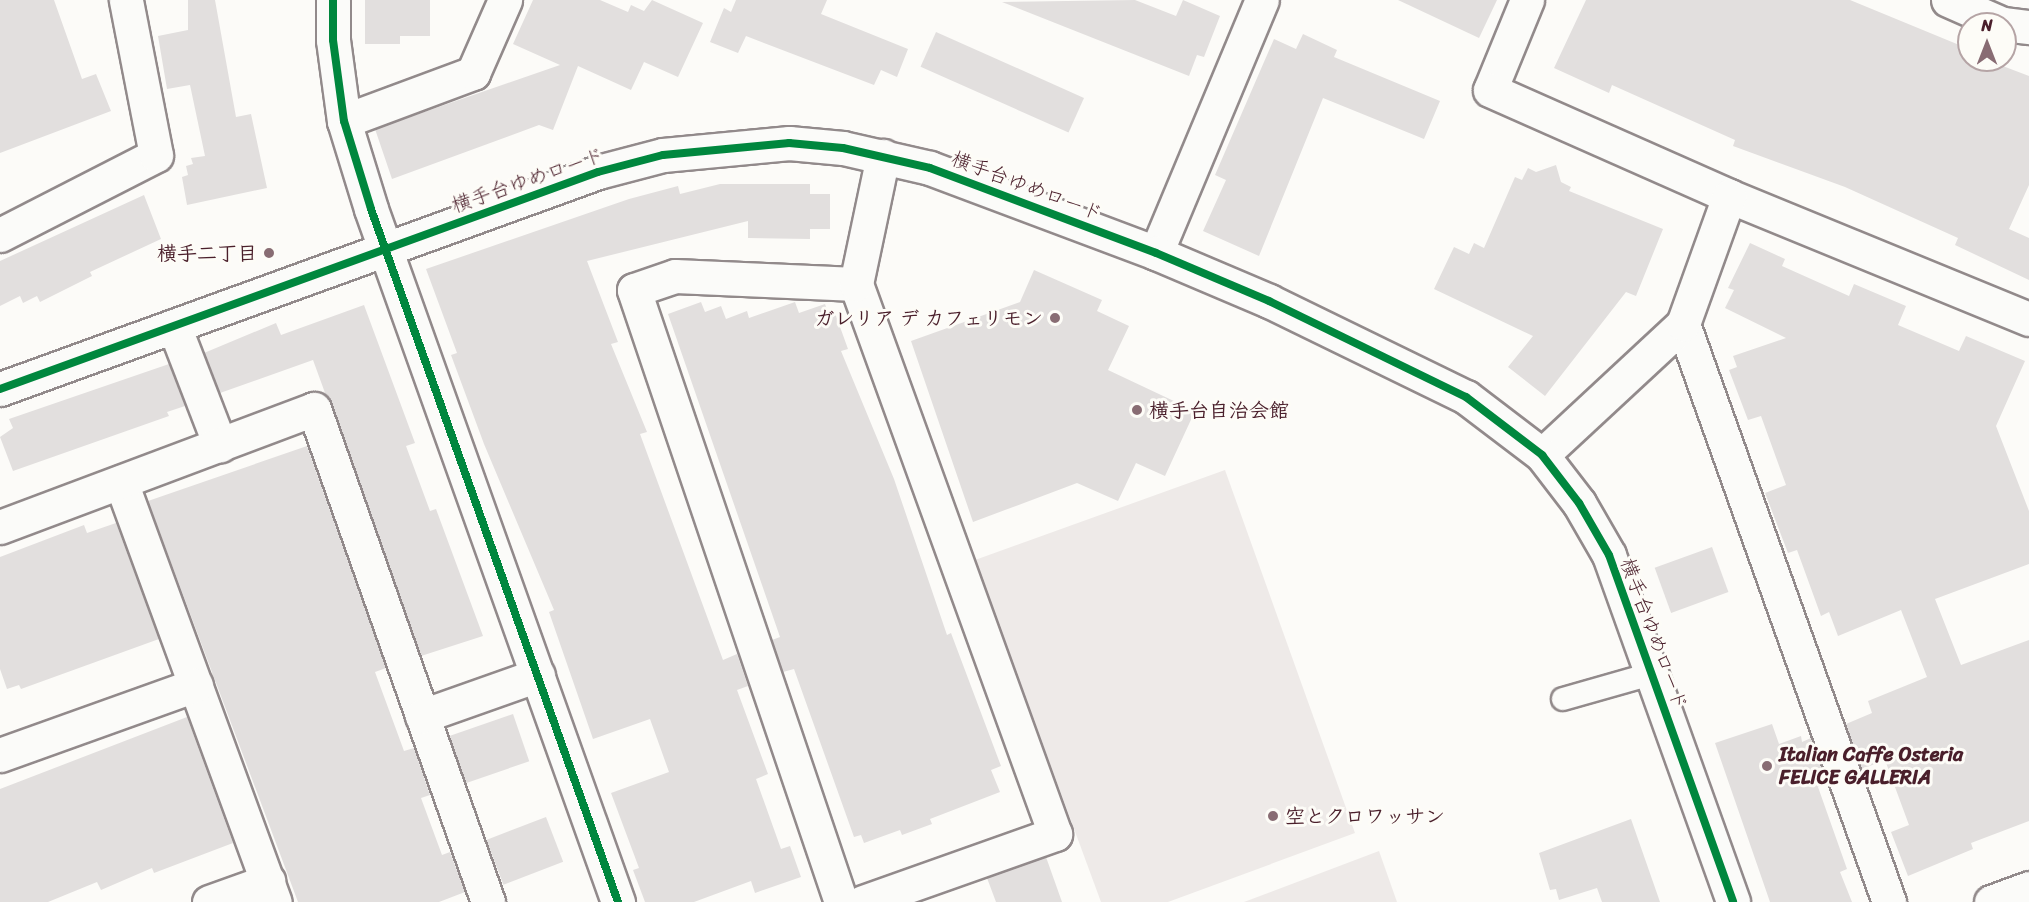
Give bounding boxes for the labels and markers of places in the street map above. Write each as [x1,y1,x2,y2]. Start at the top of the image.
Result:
place label: 横手二丁目 [157,241,257,265]
marker: 横手二丁目 [262,246,276,260]
place label: ガレリア デ カフェリモン [813,306,1043,330]
marker: ガレリア デ カフェリモン [1048,311,1062,325]
place label: 横手台自治会館 [1149,398,1289,422]
marker: 横手台自治会館 [1130,403,1144,417]
place label: Italian Caffe Osteria FELICE GALLERIA [1779,742,1964,789]
marker: Italian Caffe Osteria FELICE GALLERIA [1760,759,1774,773]
place label: 空とクロワッサン [1285,804,1445,828]
marker: 空とクロワッサン [1266,809,1280,823]

